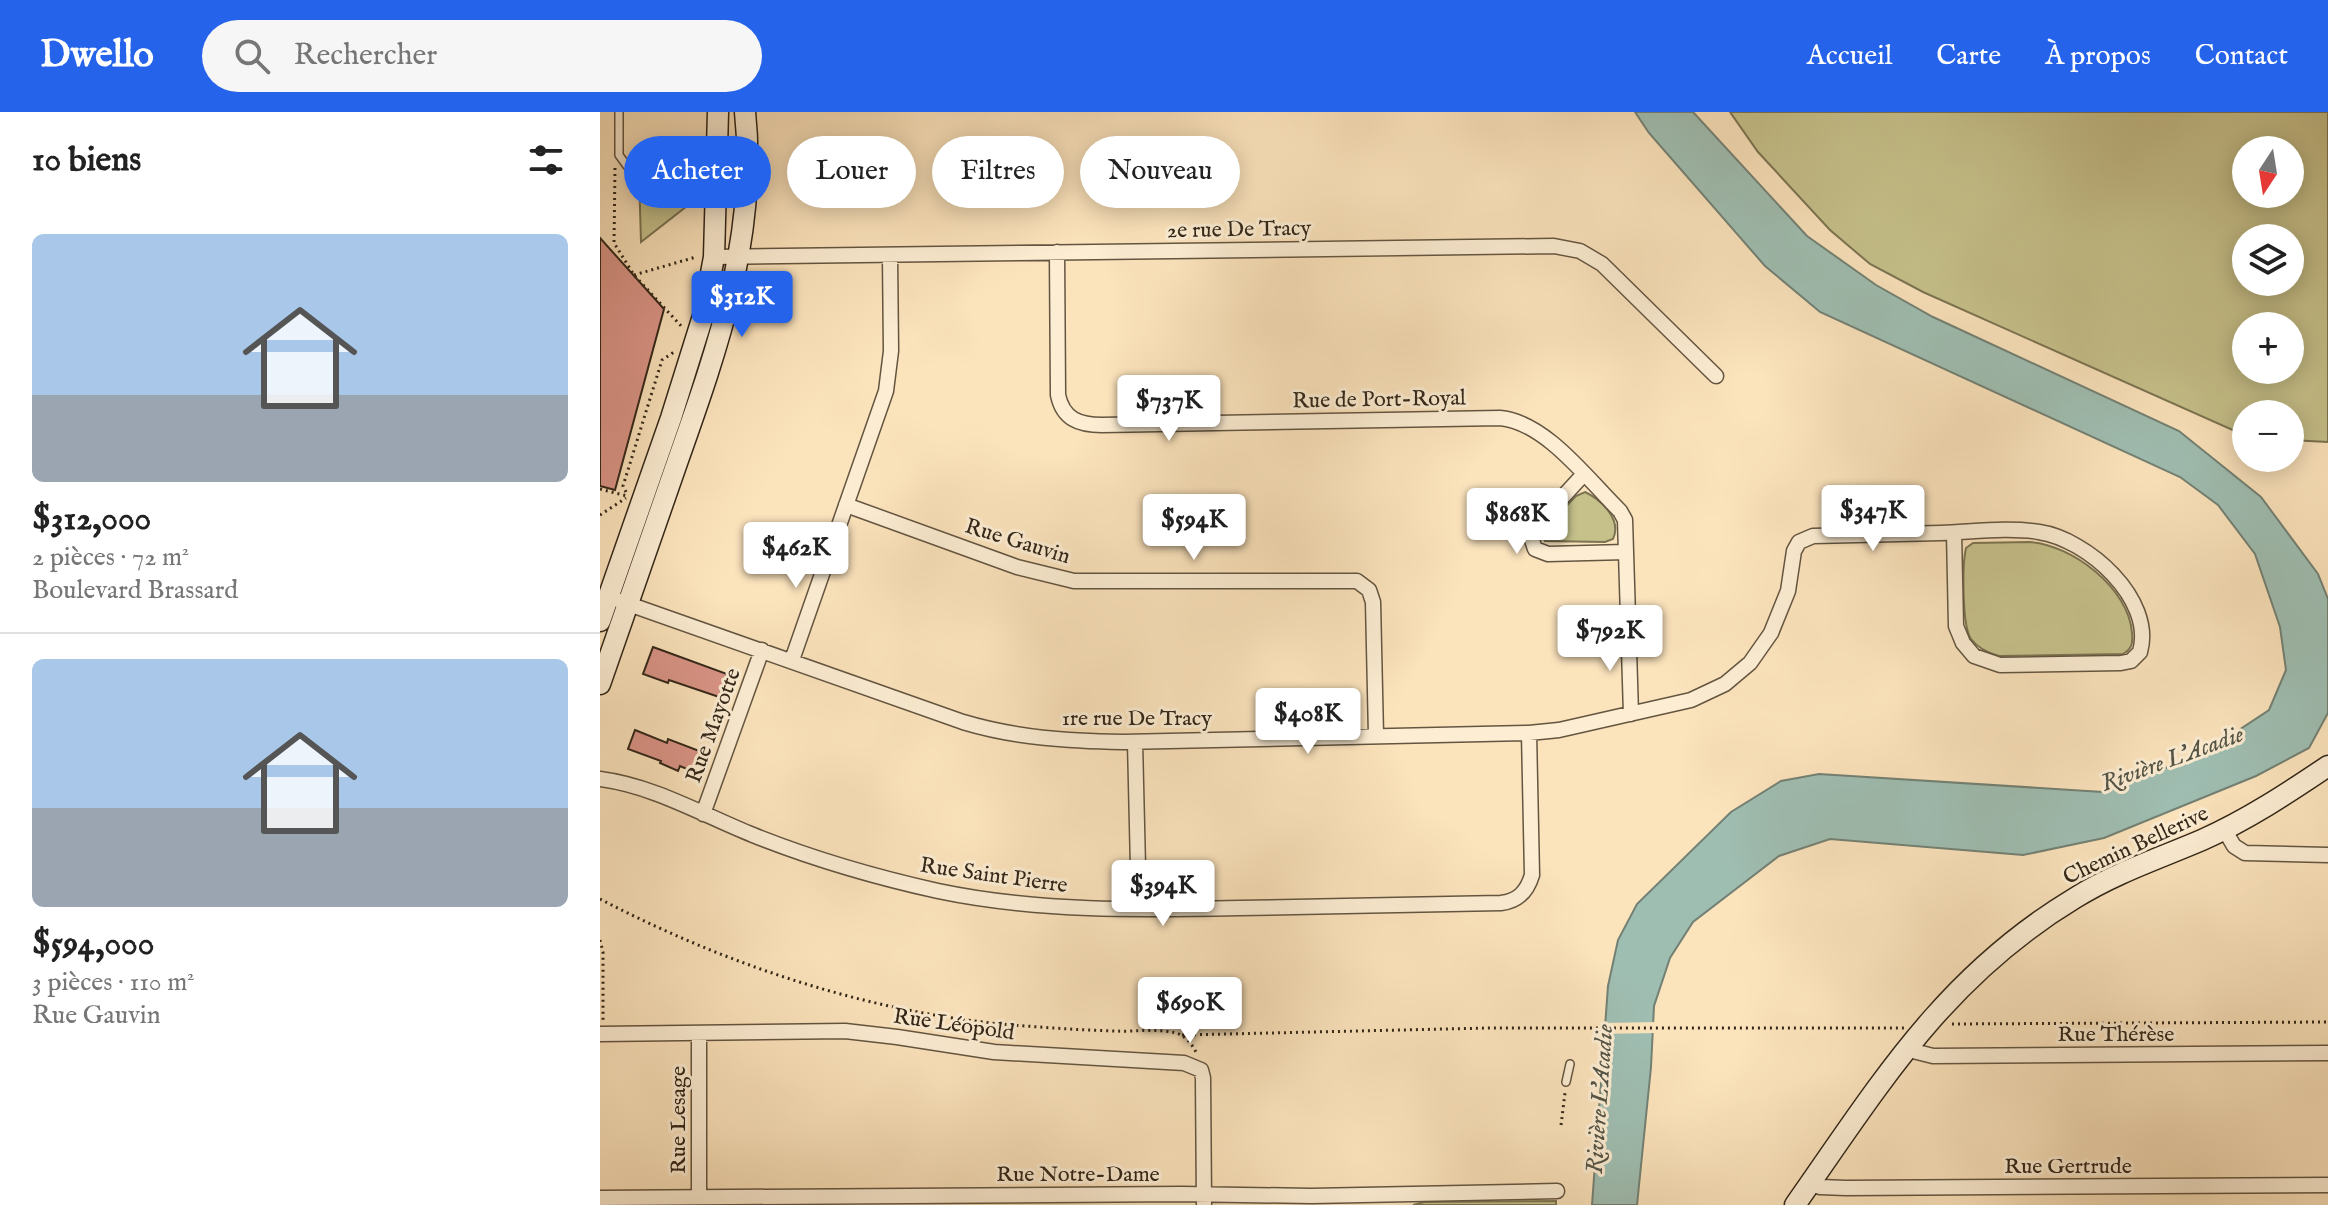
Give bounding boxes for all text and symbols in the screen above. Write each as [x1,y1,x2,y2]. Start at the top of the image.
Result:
search box [202,20,762,92]
text: Dwello [40,32,154,80]
icon: search [230,34,274,78]
text: Rechercher [294,37,437,75]
text: Accueil [1807,39,1892,74]
text: Carte [1936,39,2001,74]
text: À propos [2045,39,2151,74]
text: Contact [2195,39,2288,74]
chip: Acheter [624,136,771,208]
chip: Louer [787,136,916,208]
chip: Filtres [932,136,1064,208]
chip: Nouveau [1080,136,1240,208]
north arrow [2232,136,2304,208]
map controls [2232,136,2304,472]
icon: filters [524,138,568,182]
text: 10 biens [32,139,141,182]
street label: 2e rue De Tracy [1167,215,1312,245]
button: layers [2232,224,2304,296]
pin: $312K [686,271,798,339]
text: $312K [710,280,774,313]
icon: home [228,286,372,430]
button: + [2232,312,2304,384]
pin: $737K [1113,375,1225,443]
text: $737K [1135,384,1203,417]
street label: Rue de Port-Royal [1292,384,1466,416]
button: − [2232,400,2304,472]
pin: $347K [1817,485,1929,553]
pin: $868K [1461,488,1573,556]
pin: $594K [1138,494,1250,562]
text: $347K [1839,494,1907,527]
text: $868K [1485,497,1549,530]
text: $312,000 [32,498,151,541]
text: $594K [1161,503,1227,536]
street label: Rue Gauvin [961,513,1074,571]
pin: $462K [740,522,852,590]
text: $462K [761,531,831,564]
text: 2 pièces · 72 m² [32,541,189,574]
text: Boulevard Brassard [32,574,238,607]
pin: $792K [1554,605,1666,673]
text: $792K [1576,614,1644,647]
street label: Rue Mayotte [680,664,748,787]
pin: $408K [1252,688,1364,756]
text: $408K [1274,697,1342,730]
street label: 1re rue De Tracy [1062,705,1212,733]
icon: home [228,711,372,855]
water label: Rivière L'Acadie [2097,719,2248,800]
street label: Chemin Bellerive [2059,800,2213,892]
street label: Rue Saint Pierre [918,852,1069,900]
pin: $394K [1107,860,1219,928]
text: $394K [1130,869,1196,902]
text: $594,000 [32,923,155,966]
text: 3 pièces · 110 m² [32,966,195,999]
pin: $690K [1134,977,1246,1045]
text: $690K [1156,986,1224,1019]
text: Rue Gauvin [32,999,161,1032]
street label: Rue Léopold [891,1003,1016,1047]
street label: Rue Thérèse [2058,1021,2174,1049]
water label: Rivière L'Acadie [1580,1023,1621,1175]
street label: Rue Lesage [665,1066,693,1174]
street label: Rue Gertrude [2004,1153,2132,1181]
street label: Rue Notre-Dame [996,1161,1160,1189]

